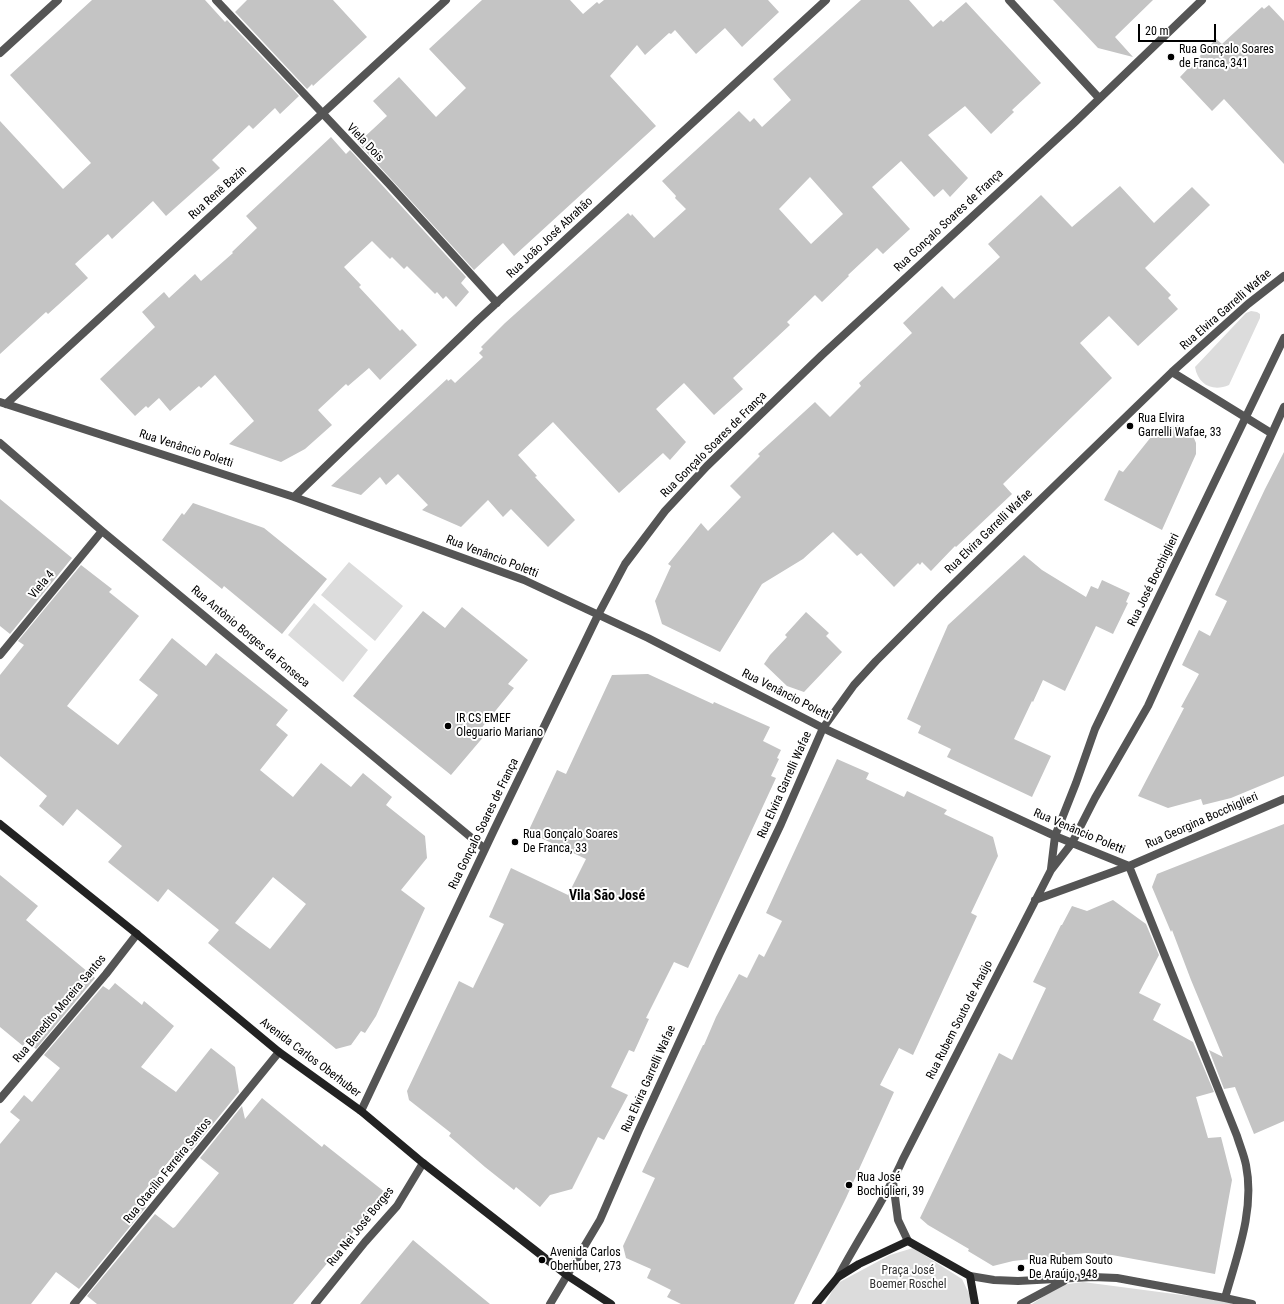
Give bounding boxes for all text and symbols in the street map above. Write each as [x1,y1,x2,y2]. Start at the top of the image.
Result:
scale bar [1140,16,1218,42]
text: 20 m [1145,24,1169,38]
place label: Rua Gonçalo Soares de Franca, 341 [1179,43,1274,71]
marker: Rua Gonçalo Soares de Franca, 341 [1166,52,1176,62]
street label: Viela Dois [343,121,387,165]
street label: Rua Renê Bazin [186,163,250,223]
street label: Rua Gonçalo Soares de França [891,167,1007,275]
street label: Rua João José Abrahão [504,194,596,282]
street label: Rua Elvira Garrelli Wafae [1178,267,1274,353]
street label: Rua Gonçalo Soares de França [658,389,770,501]
place label: Rua Elvira Garrelli Wafae, 33 [1138,412,1222,440]
marker: Rua Elvira Garrelli Wafae, 33 [1125,421,1135,431]
street label: Rua Venâncio Poletti [137,427,235,471]
street label: Rua Elvira Garrelli Wafae [942,487,1036,577]
street label: Rua José Bocchiglieri [1125,531,1183,629]
street label: Rua Venâncio Poletti [444,533,540,581]
street label: Viela 4 [26,568,58,602]
street label: Rua Antônio Borges da Fonseca [188,583,312,691]
street label: Rua Venâncio Poletti [739,666,833,724]
place label: IR CS EMEF Oleguario Mariano [456,712,543,740]
marker: IR CS EMEF Oleguario Mariano [443,721,453,731]
street label: Rua Elvira Garrelli Wafae [755,729,815,841]
street label: Rua Gonçalo Soares de França [446,756,522,892]
street label: Rua Georgina Bocchiglieri [1144,790,1260,852]
street label: Rua Venâncio Poletti [1031,806,1127,858]
place label: Rua Gonçalo Soares De Franca, 33 [523,828,618,856]
marker: Rua Gonçalo Soares De Franca, 33 [510,837,520,847]
district label: Vila São José [569,888,645,904]
street label: Rua Benedito Moreira Santos [11,952,109,1066]
street label: Rua Rubem Souto de Araújo [924,958,996,1082]
street label: Avenida Carlos Oberhuber [257,1015,363,1101]
street label: Rua Elvira Garrelli Wafae [619,1023,679,1135]
street label: Rua Otacílio Ferreira Santos [121,1115,215,1227]
place label: Rua José Bochiglieri, 39 [857,1171,924,1199]
marker: Rua José Bochiglieri, 39 [844,1180,854,1190]
street label: Rua Nei José Borges [325,1184,397,1270]
place label: Avenida Carlos Oberhuber, 273 [550,1246,621,1274]
place label: Rua Rubem Souto De Araújo, 948 [1029,1254,1113,1282]
marker: Avenida Carlos Oberhuber, 273 [537,1255,547,1265]
marker: Rua Rubem Souto De Araújo, 948 [1016,1263,1026,1273]
park label: Praça José Boemer Roschel [870,1264,946,1292]

